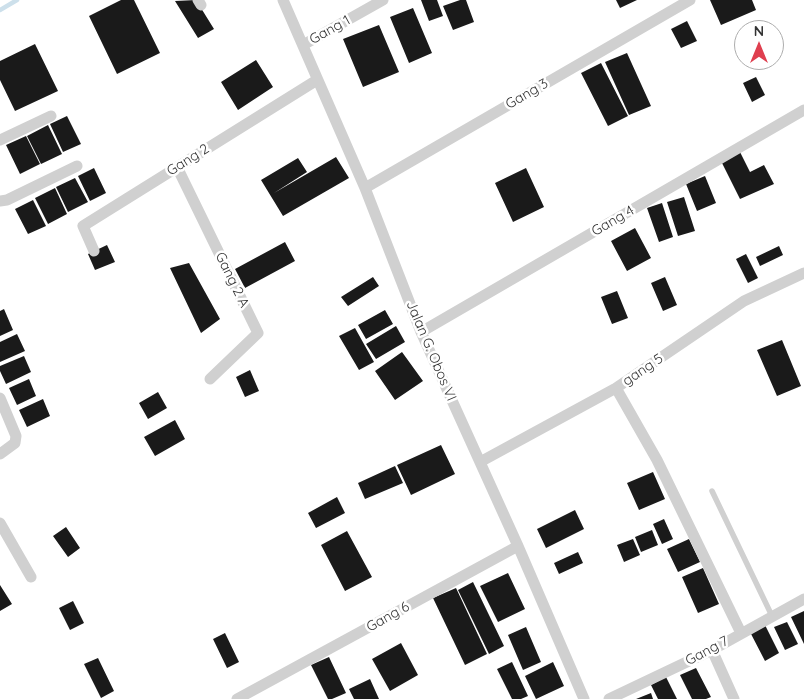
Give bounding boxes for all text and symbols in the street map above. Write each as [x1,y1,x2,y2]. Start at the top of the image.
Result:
street label: Gang 1 [307,12,353,48]
north arrow [734,20,784,70]
text: N [754,22,764,40]
street label: Gang 3 [503,75,551,113]
street label: Gang 2 [164,140,212,180]
street label: Gang 4 [589,202,637,240]
street label: Gang 2 A [211,249,253,311]
street label: Jalan G. Obos VI [402,298,460,404]
street label: gang 5 [619,350,667,390]
street label: Gang 6 [364,598,412,636]
street label: Gang 7 [683,633,731,669]

